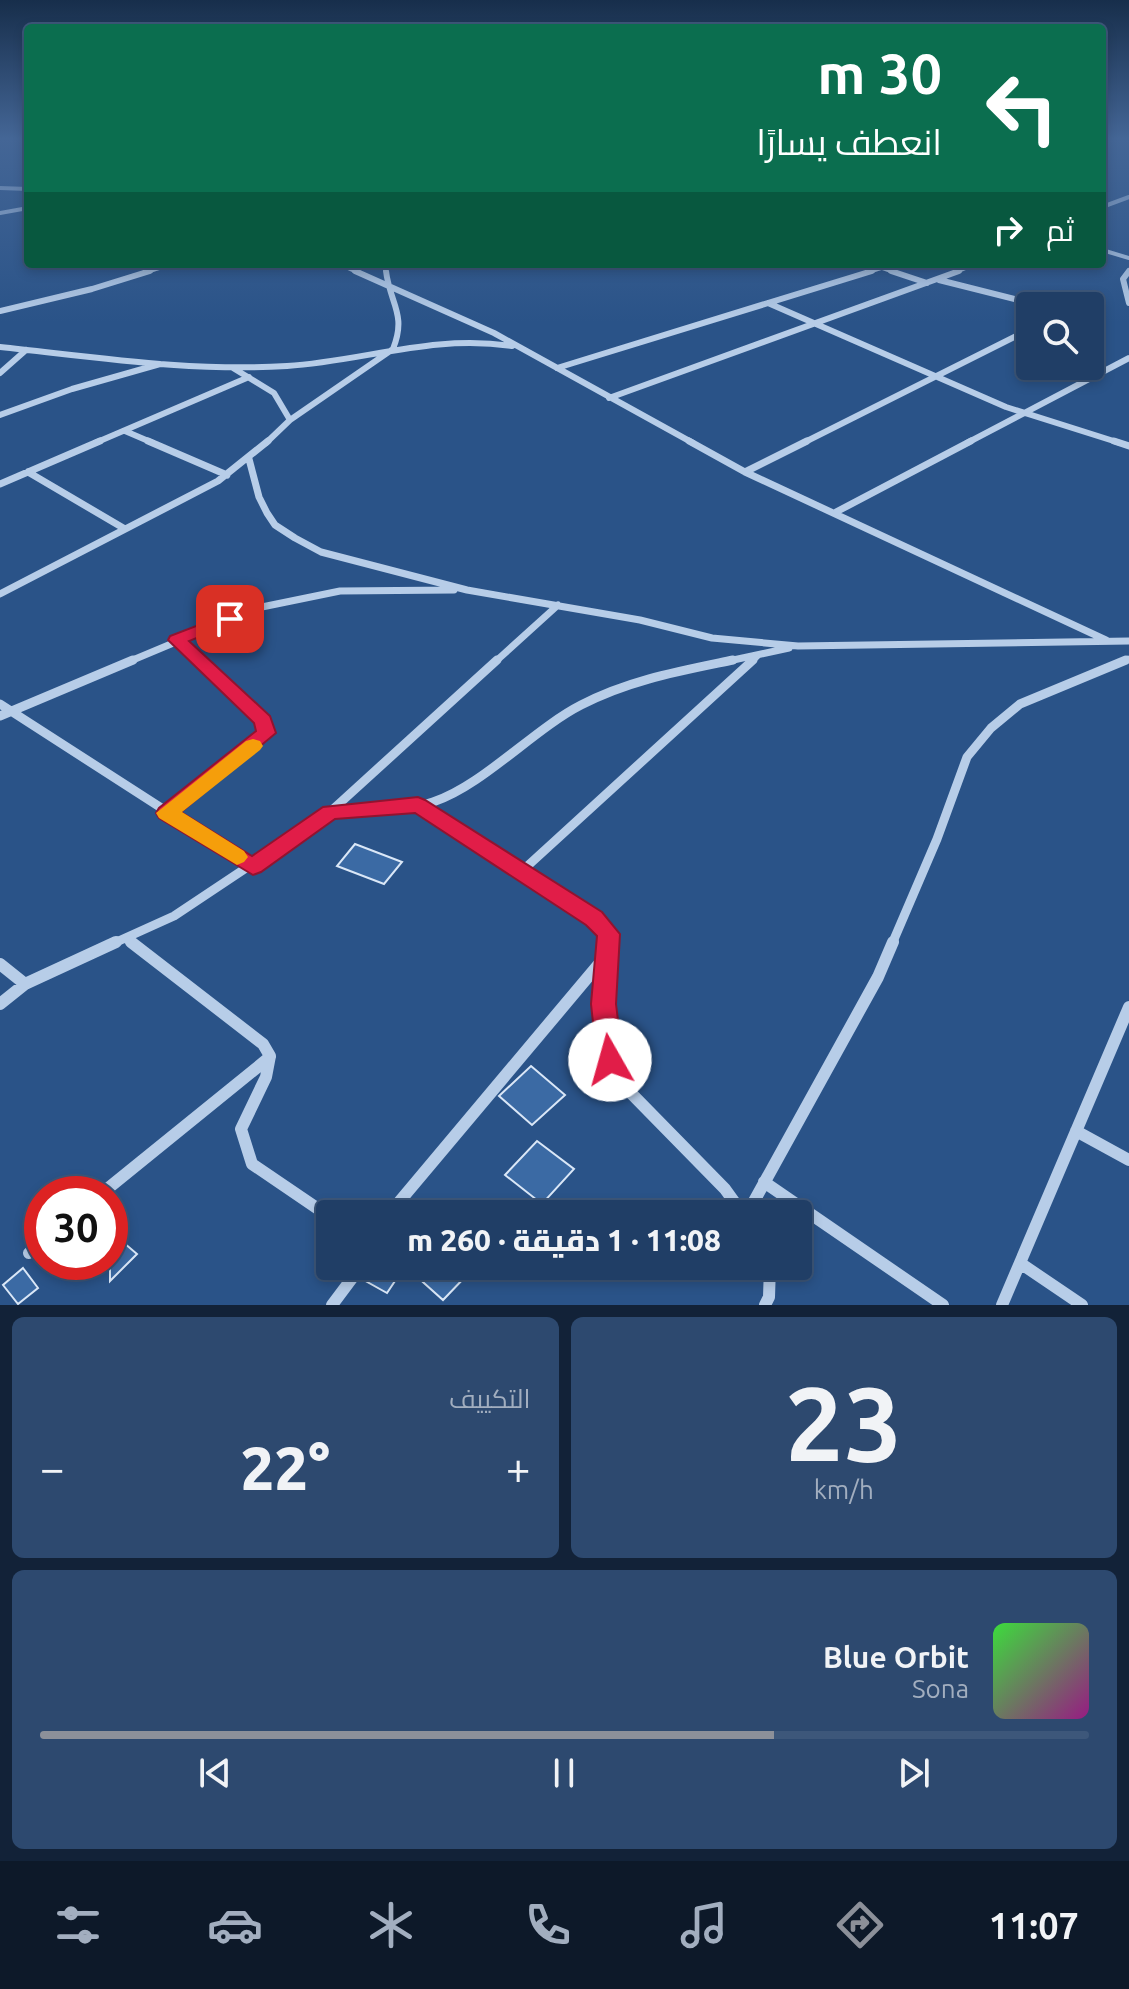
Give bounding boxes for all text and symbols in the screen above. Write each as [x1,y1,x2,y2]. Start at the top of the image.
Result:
text: 30 m [817,42,942,105]
icon: left [970,56,1074,160]
text: انعطف يسارًا [756,121,942,162]
icon: right [986,208,1030,252]
text: ثم [1046,213,1074,247]
map controls [1016,292,1104,380]
button: search [1016,292,1104,380]
pin [196,585,264,653]
icon: arrive [208,597,252,641]
position arrow [568,1018,652,1102]
speed limit sign: 30 [24,1176,128,1280]
text: 11:08 · 1 دقيقة · 260 m [407,1223,721,1257]
text: 23 [785,1364,902,1481]
text: التكييف [449,1384,531,1413]
text: 22° [241,1434,330,1501]
text: − [40,1443,65,1492]
text: + [506,1443,531,1492]
text: km/h [814,1475,874,1504]
text: Blue Orbit [823,1640,969,1674]
text: Sona [912,1674,969,1703]
icon: previous [193,1751,237,1795]
icon: pause [542,1751,586,1795]
icon: next [892,1751,936,1795]
icon: filters [50,1897,106,1953]
icon: car [207,1897,263,1953]
icon: climate [363,1897,419,1953]
icon: phone [520,1897,576,1953]
icon: music [676,1897,732,1953]
icon: directions [832,1897,888,1953]
text: 11:07 [989,1905,1079,1946]

